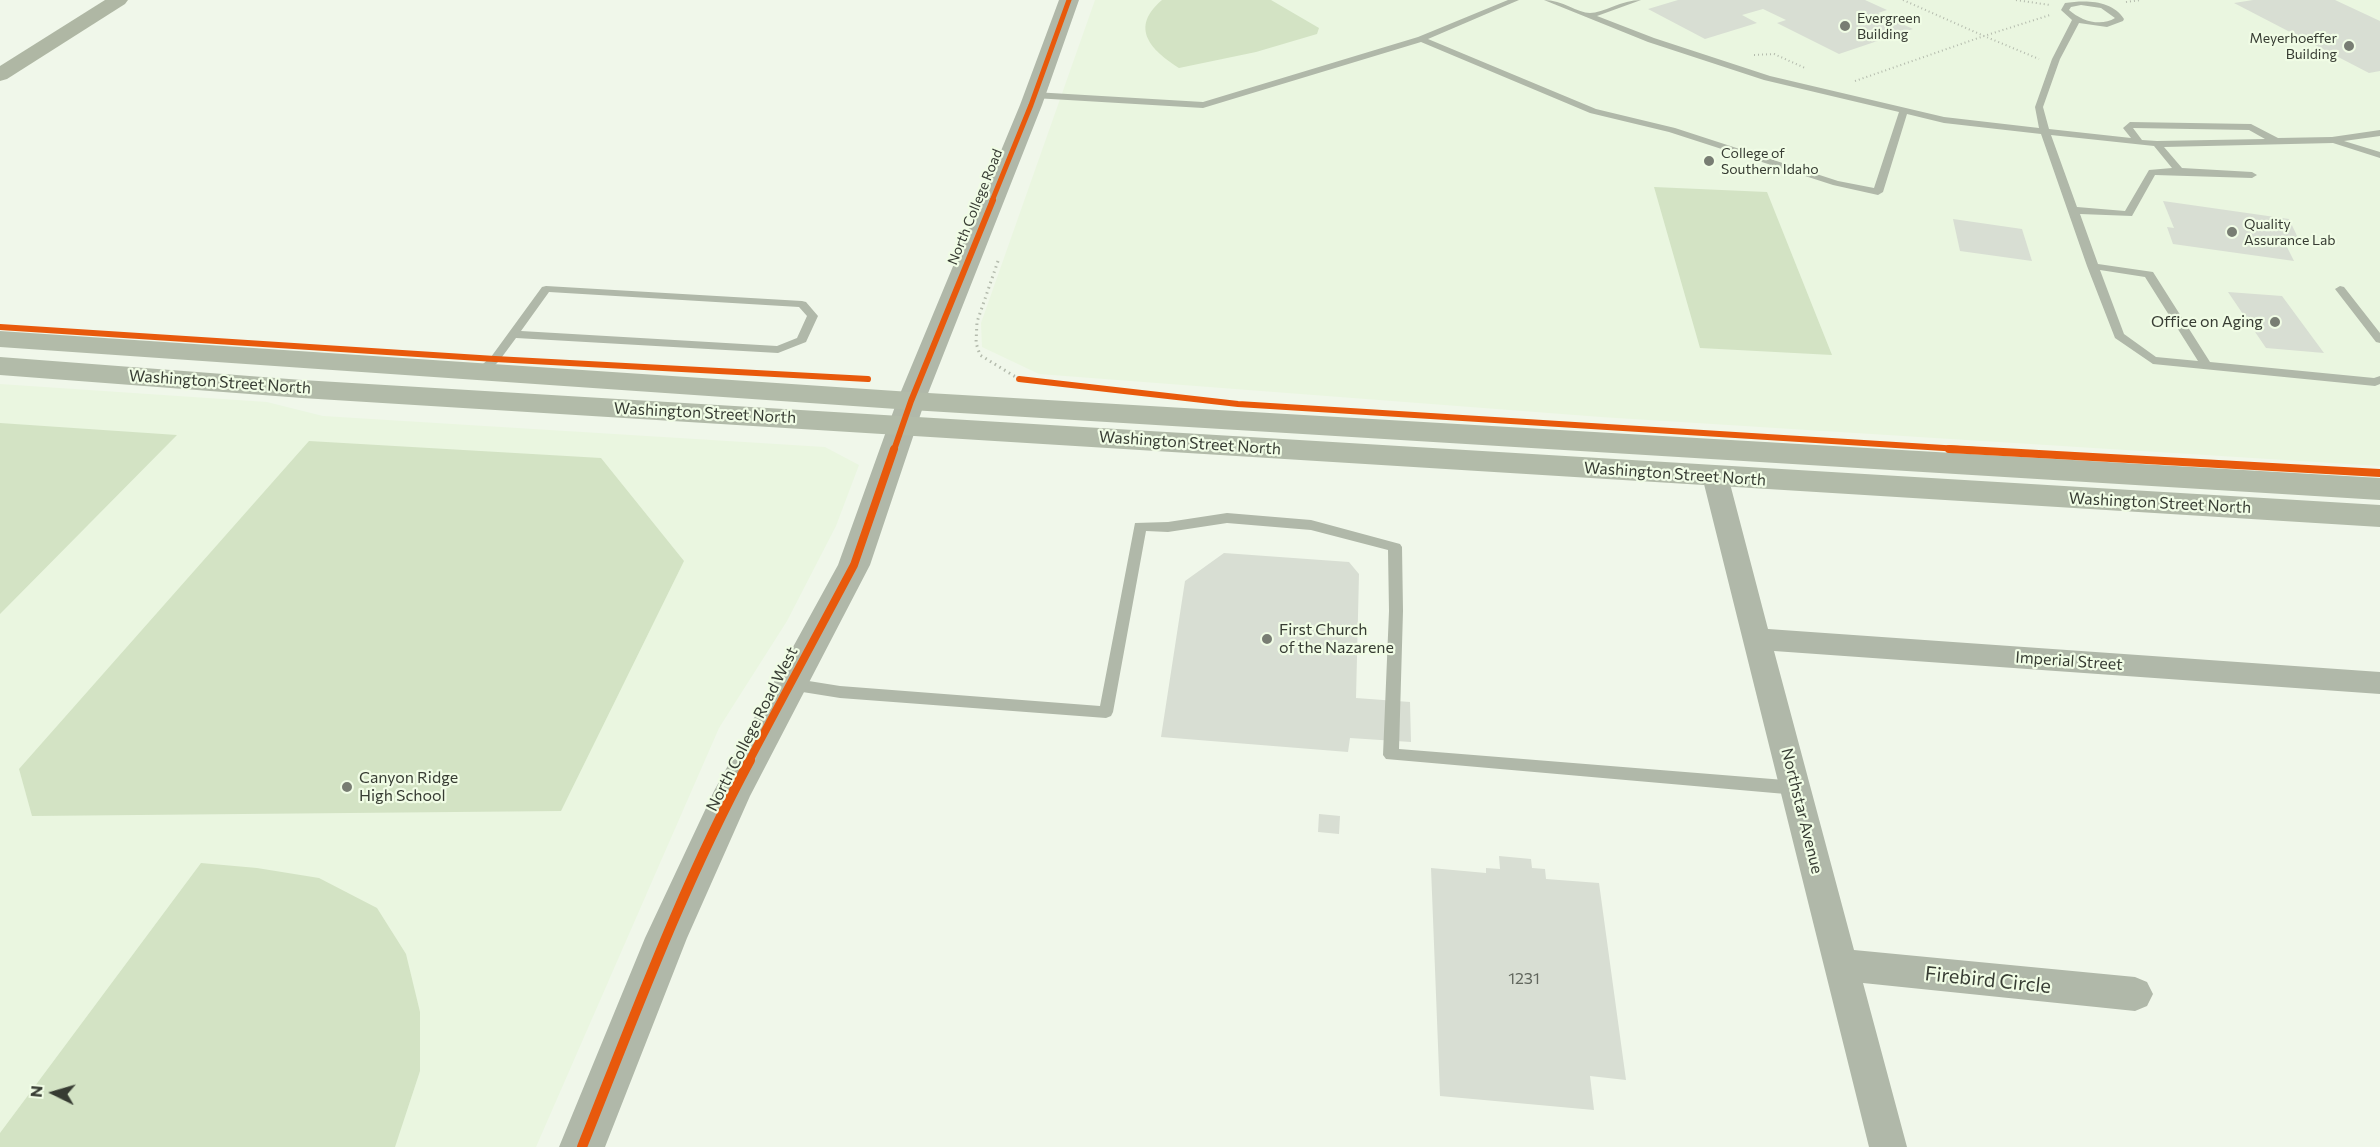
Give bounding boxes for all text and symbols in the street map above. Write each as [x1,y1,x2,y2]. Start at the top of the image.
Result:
place label: Evergreen Building [1857,10,1921,42]
marker: Evergreen Building [1838,19,1852,33]
place label: Meyerhoeffer Building [2249,30,2337,62]
marker: Meyerhoeffer Building [2342,39,2356,53]
place label: College of Southern Idaho [1721,145,1819,178]
street label: North College Road [944,147,1006,267]
marker: College of Southern Idaho [1702,154,1716,168]
place label: Quality Assurance Lab [2244,216,2336,249]
marker: Quality Assurance Lab [2225,225,2239,239]
place label: Office on Aging [2151,312,2263,332]
marker: Office on Aging [2268,315,2282,329]
street label: Washington Street North [128,366,312,398]
street label: Washington Street North [613,399,797,427]
street label: Washington Street North [1098,427,1282,459]
street label: Washington Street North [1583,458,1767,490]
street label: Washington Street North [2068,489,2252,517]
place label: First Church of the Nazarene [1279,620,1394,658]
marker: First Church of the Nazarene [1260,632,1274,646]
street label: North College Road West [702,644,802,814]
street label: Imperial Street [2015,648,2123,674]
street label: Northstar Avenue [1777,746,1827,876]
place label: Canyon Ridge High School [359,768,458,806]
marker: Canyon Ridge High School [340,780,354,794]
street label: Firebird Circle [1924,961,2052,999]
house number: 1231 [1508,969,1540,989]
north arrow [24,1063,84,1123]
text: N [26,1085,46,1098]

